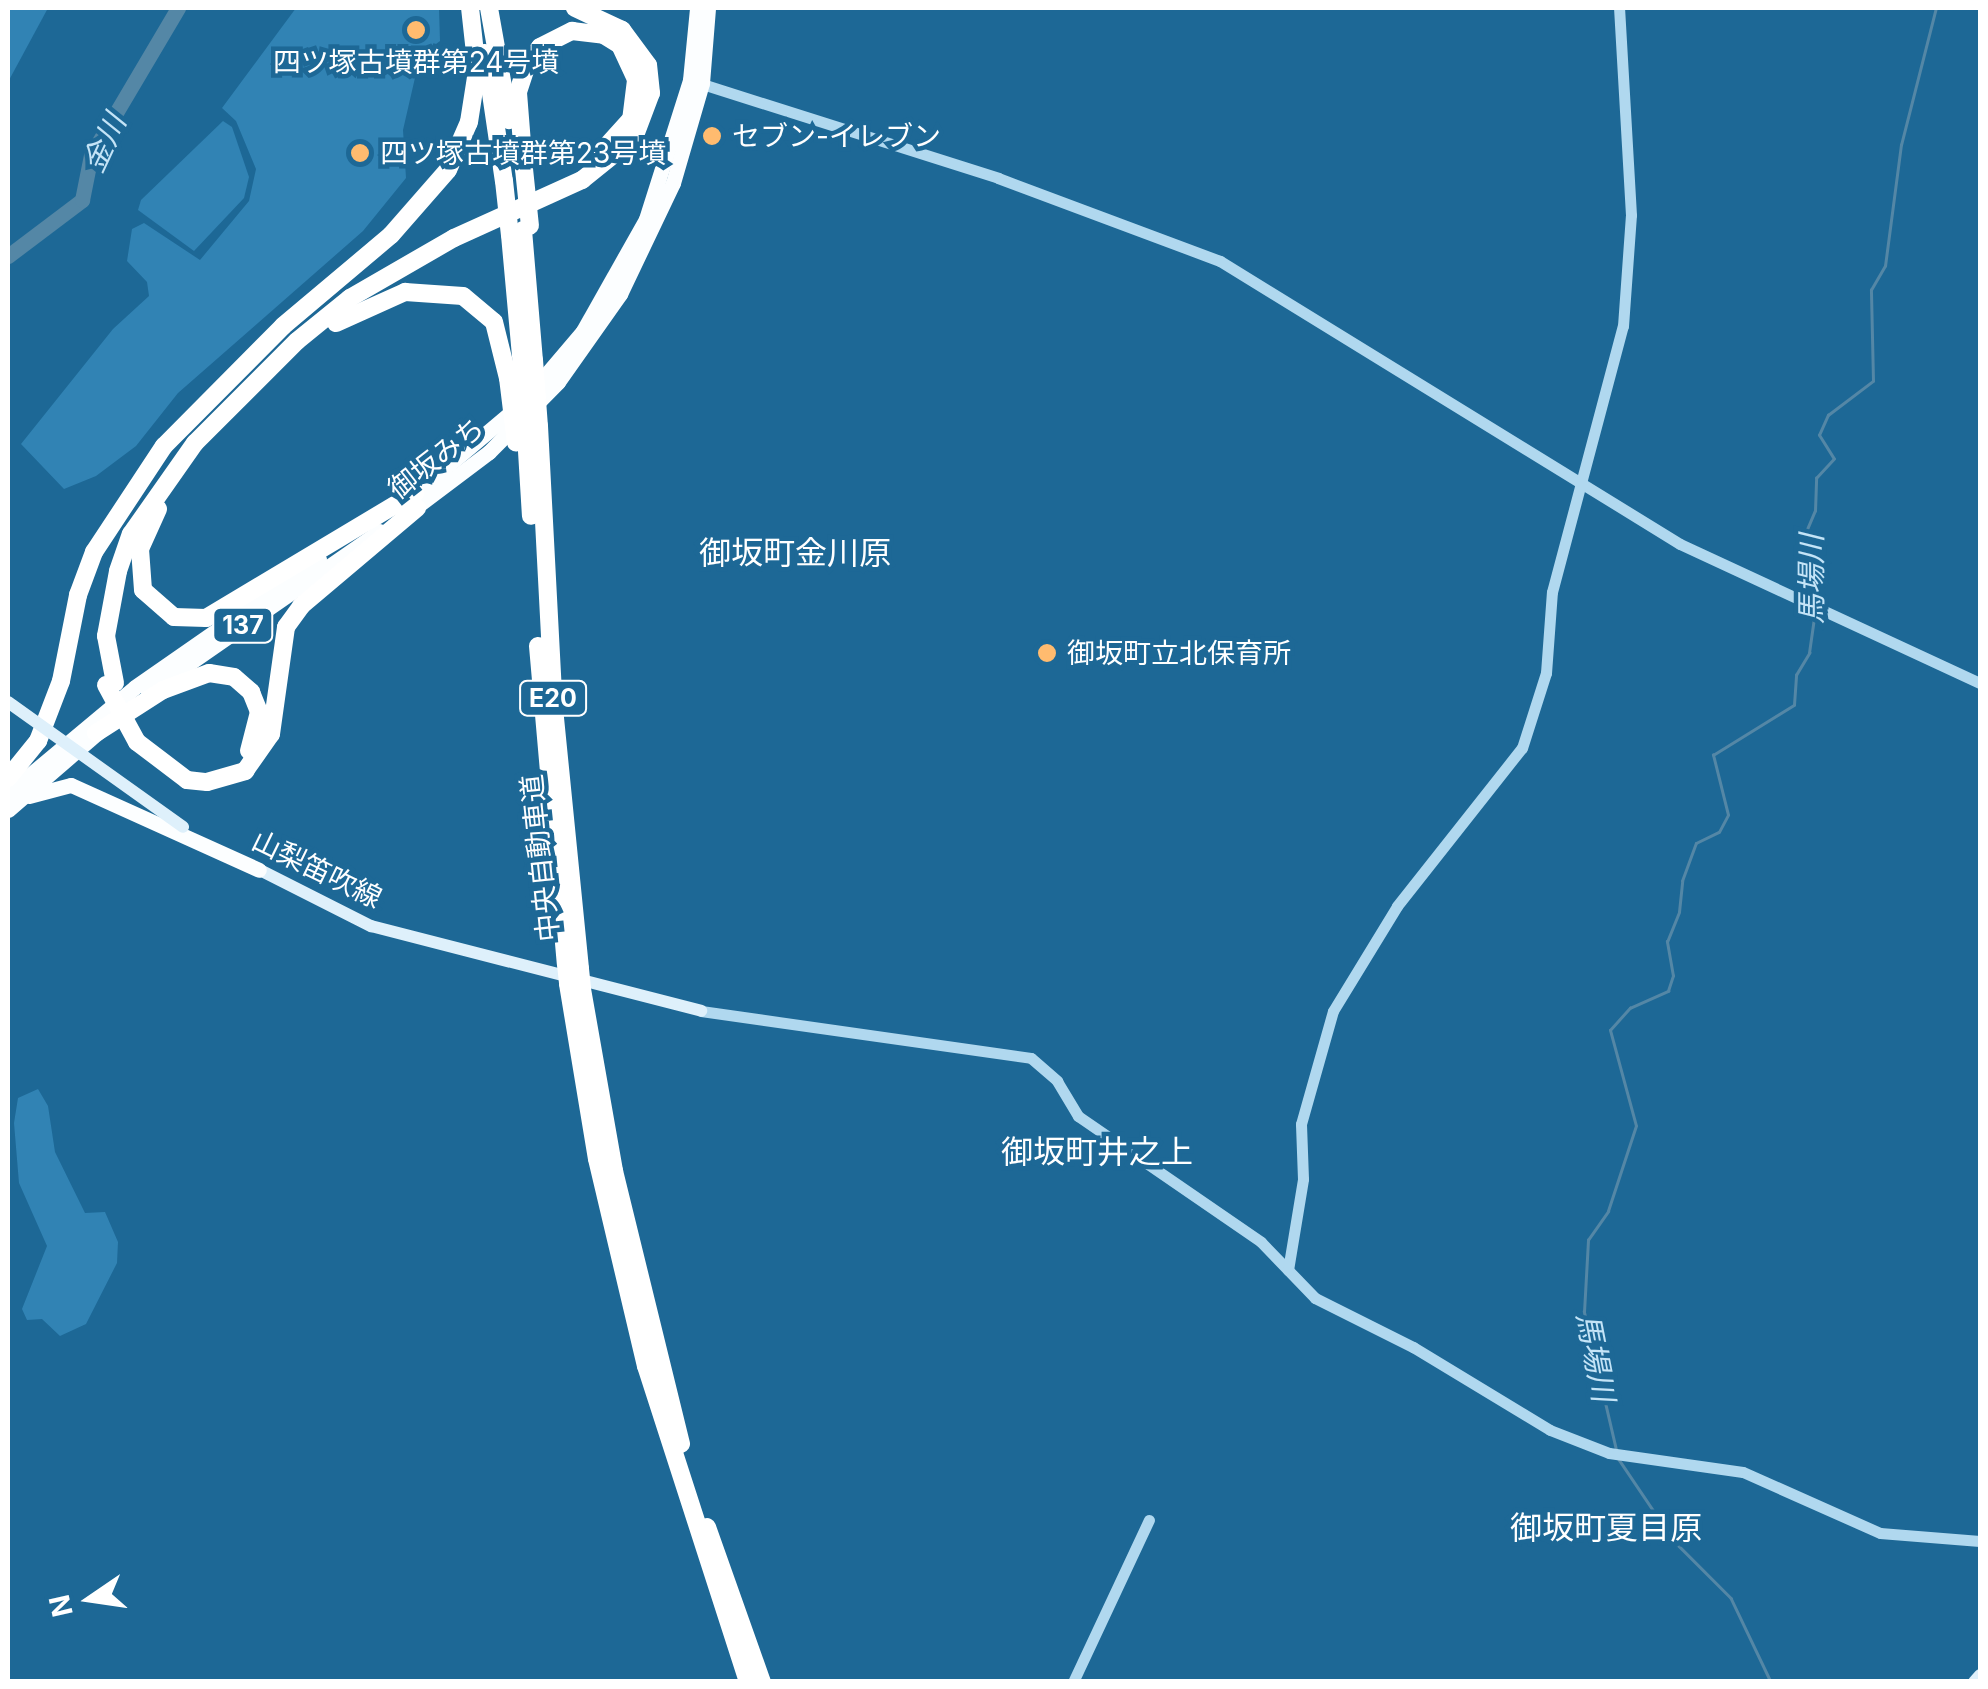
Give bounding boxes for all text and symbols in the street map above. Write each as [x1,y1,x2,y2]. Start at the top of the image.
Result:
marker: 四ツ塚古墳群第24号墳 [405,19,427,41]
place label: 四ツ塚古墳群第24号墳 [273,45,559,79]
water label: 金川 [75,108,133,178]
place label: セブン-イレブン [732,119,941,153]
marker: セブン-イレブン [701,125,723,147]
place label: 四ツ塚古墳群第23号墳 [380,136,666,170]
marker: 四ツ塚古墳群第23号墳 [349,142,371,164]
street label: 御坂みち [382,410,490,506]
district label: 御坂町金川原 [699,534,891,572]
water label: 馬場川 [1793,534,1829,624]
road number: 137 [210,605,276,645]
place label: 御坂町立北保育所 [1067,636,1291,670]
marker: 御坂町立北保育所 [1036,642,1058,664]
road number: E20 [518,678,588,718]
street label: 中央自動車道 [515,773,565,943]
street label: 山梨笛吹線 [247,823,387,915]
district label: 御坂町井之上 [1001,1133,1193,1171]
water label: 馬場川 [1570,1309,1622,1405]
district label: 御坂町夏目原 [1510,1509,1702,1547]
north arrow [40,1549,140,1649]
text: N [42,1592,80,1620]

